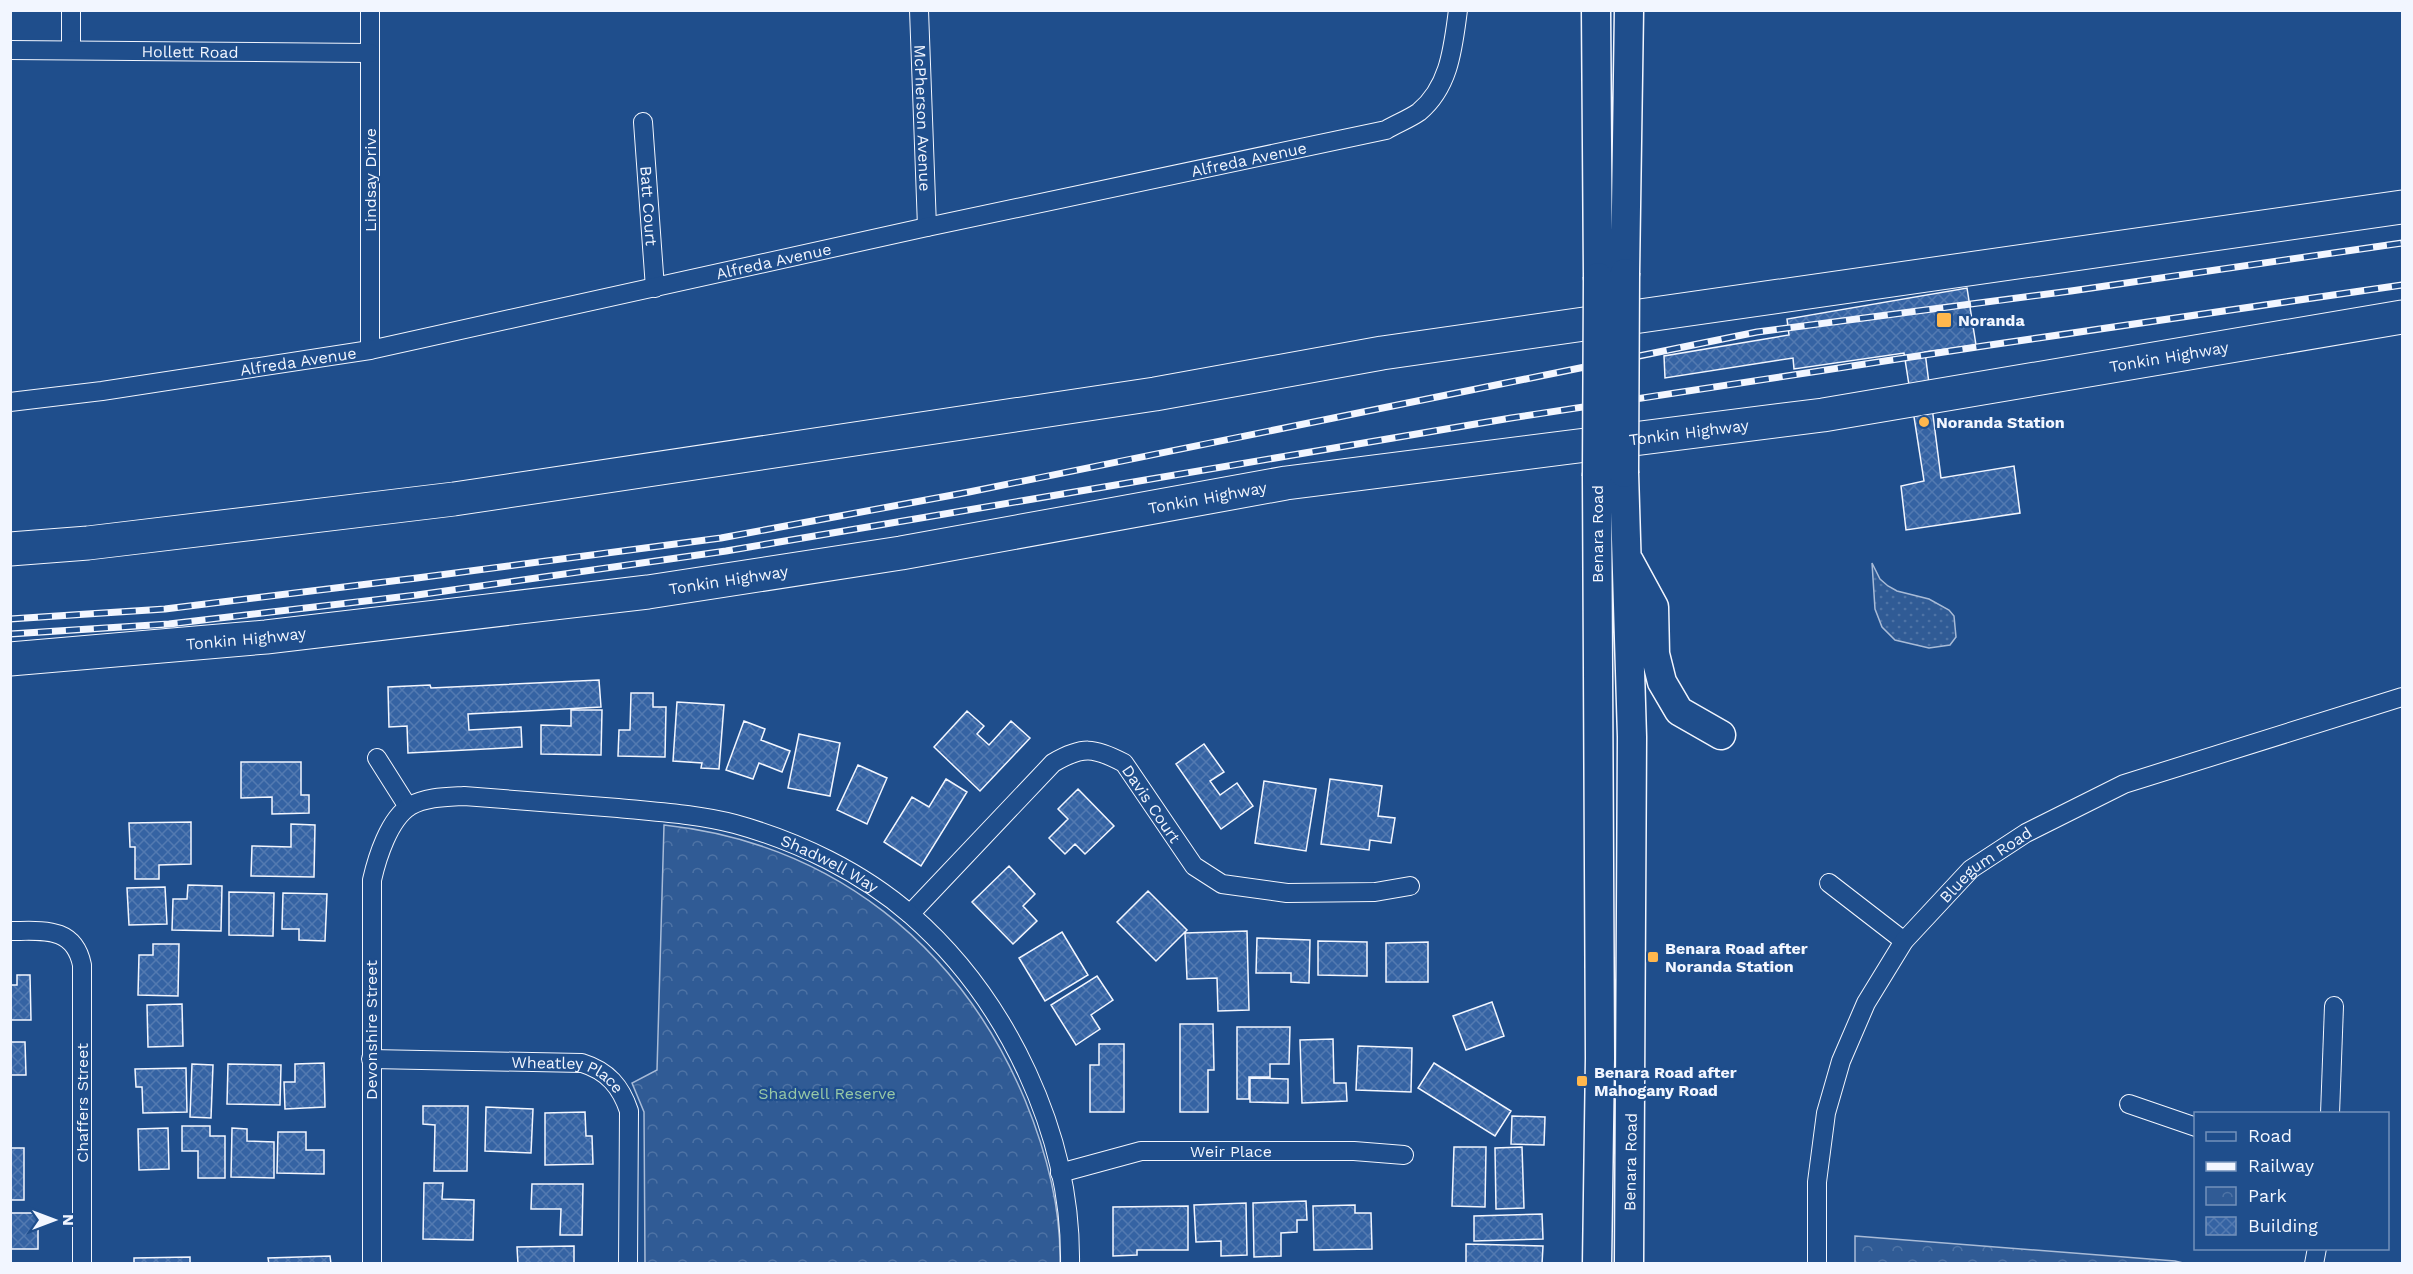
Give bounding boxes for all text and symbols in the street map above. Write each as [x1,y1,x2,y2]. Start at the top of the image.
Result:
street label: Hollett Road [141,42,239,62]
street label: McPherson Avenue [910,44,935,192]
street label: Lindsay Drive [361,128,380,232]
street label: Alfreda Avenue [1189,138,1308,181]
street label: Batt Court [636,165,661,247]
street label: Alfreda Avenue [714,239,833,283]
marker: Noranda [1935,311,1953,329]
place label: Noranda [1958,311,2025,330]
street label: Tonkin Highway [2108,337,2231,376]
street label: Alfreda Avenue [239,343,358,380]
place label: Noranda Station [1936,413,2065,432]
street label: Tonkin Highway [1628,415,1751,449]
marker: Noranda Station [1917,415,1931,429]
street label: Tonkin Highway [1147,478,1269,518]
street label: Benara Road [1588,485,1607,583]
street label: Tonkin Highway [668,561,790,599]
street label: Tonkin Highway [185,623,308,654]
street label: Davis Court [1118,761,1185,847]
street label: Bluegum Road [1936,823,2035,907]
street label: Shadwell Way [778,831,883,897]
place label: Benara Road after Noranda Station [1665,939,1808,976]
marker: Benara Road after Noranda Station [1646,950,1660,964]
street label: Devonshire Street [362,960,381,1100]
street label: Chaffers Street [73,1043,92,1163]
street label: Wheatley Place [511,1053,627,1097]
place label: Benara Road after Mahogany Road [1594,1063,1737,1100]
marker: Benara Road after Mahogany Road [1575,1074,1589,1088]
park label: Shadwell Reserve [758,1084,896,1103]
legend [2194,1112,2389,1250]
street label: Benara Road [1620,1113,1641,1211]
text: Road [2248,1125,2292,1146]
street label: Weir Place [1190,1142,1272,1161]
text: Railway [2248,1155,2315,1176]
text: Park [2248,1185,2287,1206]
north arrow [24,1190,84,1250]
text: N [59,1214,78,1226]
text: Building [2248,1215,2318,1236]

